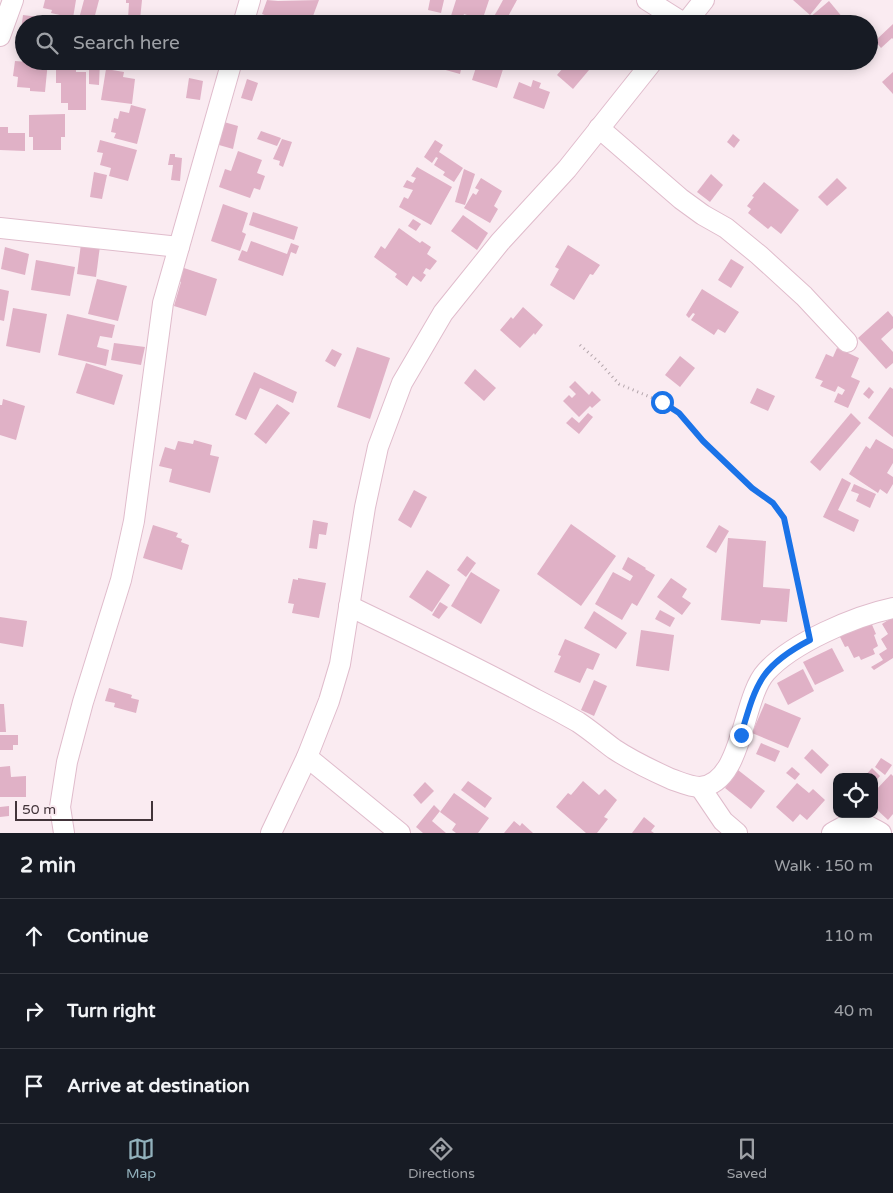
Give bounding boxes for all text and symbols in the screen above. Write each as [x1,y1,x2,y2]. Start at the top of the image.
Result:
search box [15,15,878,70]
icon: search [33,29,61,57]
text: Search here [73,32,180,54]
route start [651,391,674,414]
route end [730,724,753,747]
map controls [833,773,878,818]
button: locate [833,773,878,818]
scale bar [15,798,152,821]
text: 50 m [22,801,56,818]
text: 2 min [20,853,76,878]
text: Walk · 150 m [774,856,873,876]
icon: ahead [20,922,48,950]
text: Continue [67,925,149,947]
text: 110 m [824,926,873,946]
icon: right [20,997,48,1025]
text: Turn right [67,1000,155,1022]
text: 40 m [834,1001,873,1021]
icon: arrive [20,1072,48,1100]
text: Arrive at destination [67,1075,250,1097]
tab: Map [126,1135,156,1182]
tab: Directions [408,1135,475,1182]
tab: Saved [727,1135,767,1182]

